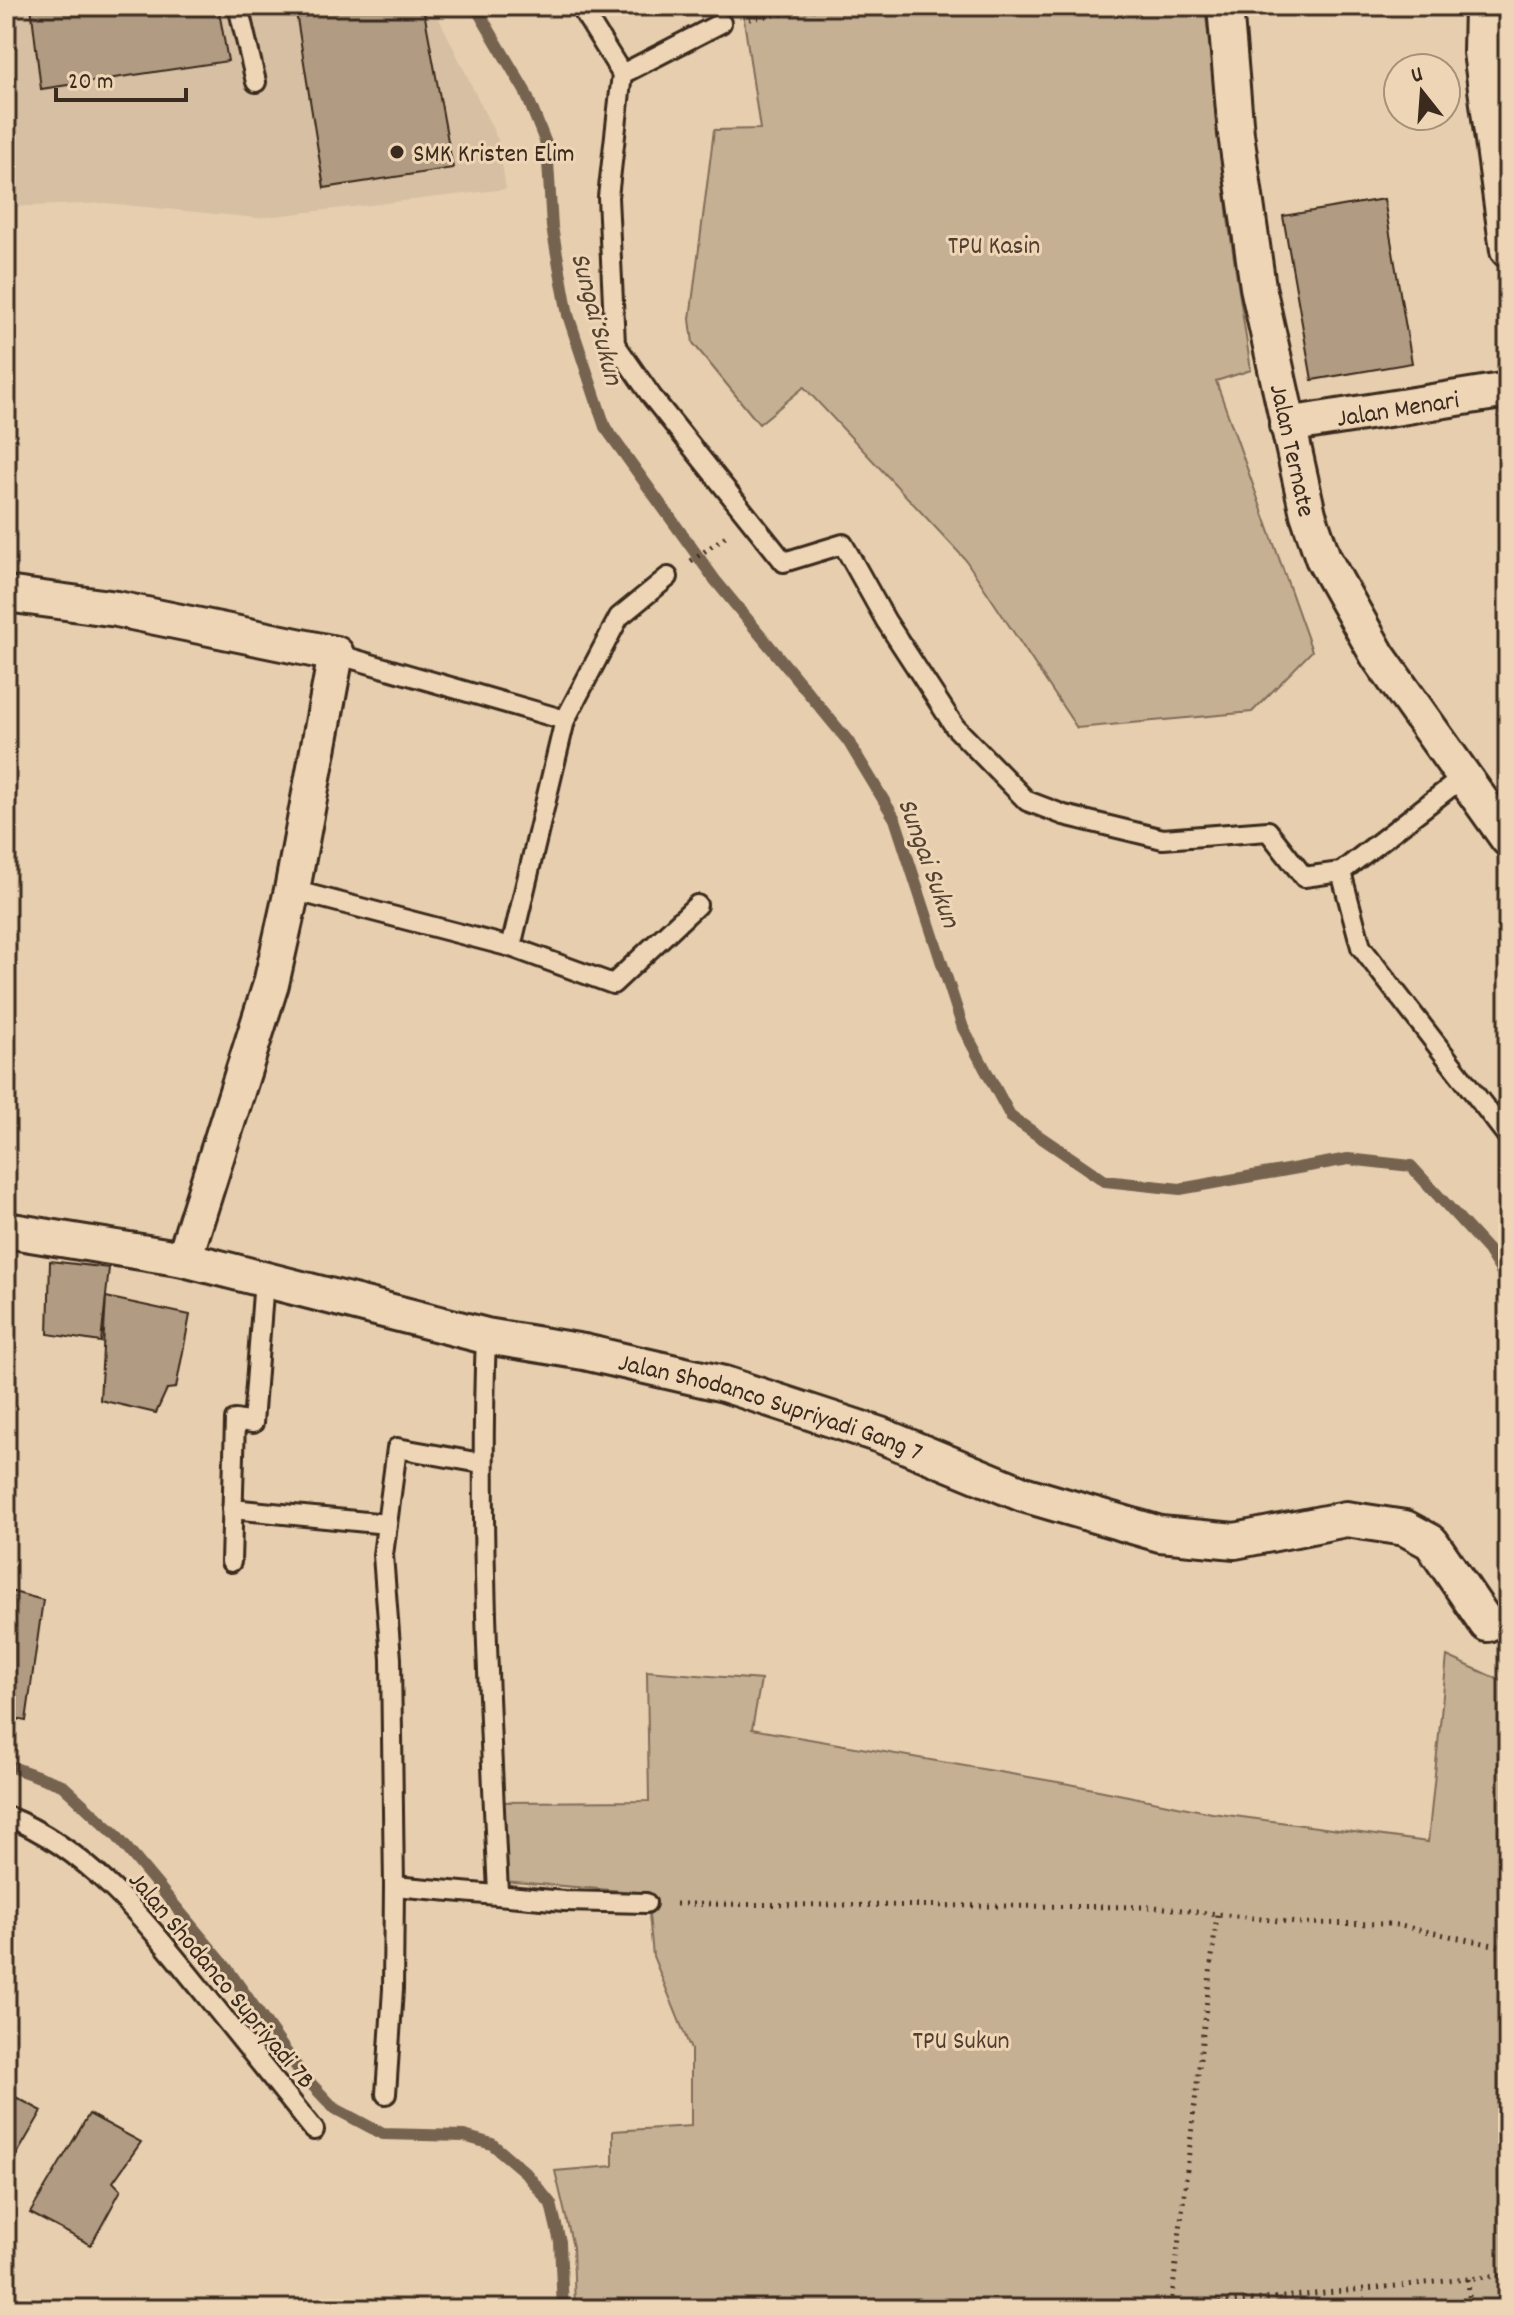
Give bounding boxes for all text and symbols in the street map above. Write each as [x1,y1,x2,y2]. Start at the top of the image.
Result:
scale bar [56,52,186,102]
north arrow [1382,52,1462,132]
text: U [1408,60,1427,93]
text: 20 m [68,66,114,100]
place label: SMK Kristen Elim [413,137,575,174]
marker: SMK Kristen Elim [388,143,406,161]
park label: TPU Kasin [948,229,1040,266]
water label: Sungai Sukun [557,249,631,391]
street label: Jalan Ternate [1258,381,1323,521]
street label: Jalan Menari [1334,383,1462,439]
water label: Sungai Sukun [884,793,969,935]
street label: Jalan Shodanco Supriyadi Gang 7 [614,1345,928,1473]
street label: Jalan Shodanco Supriyadi 7B [118,1864,323,2098]
park label: TPU Sukun [912,2024,1010,2061]

